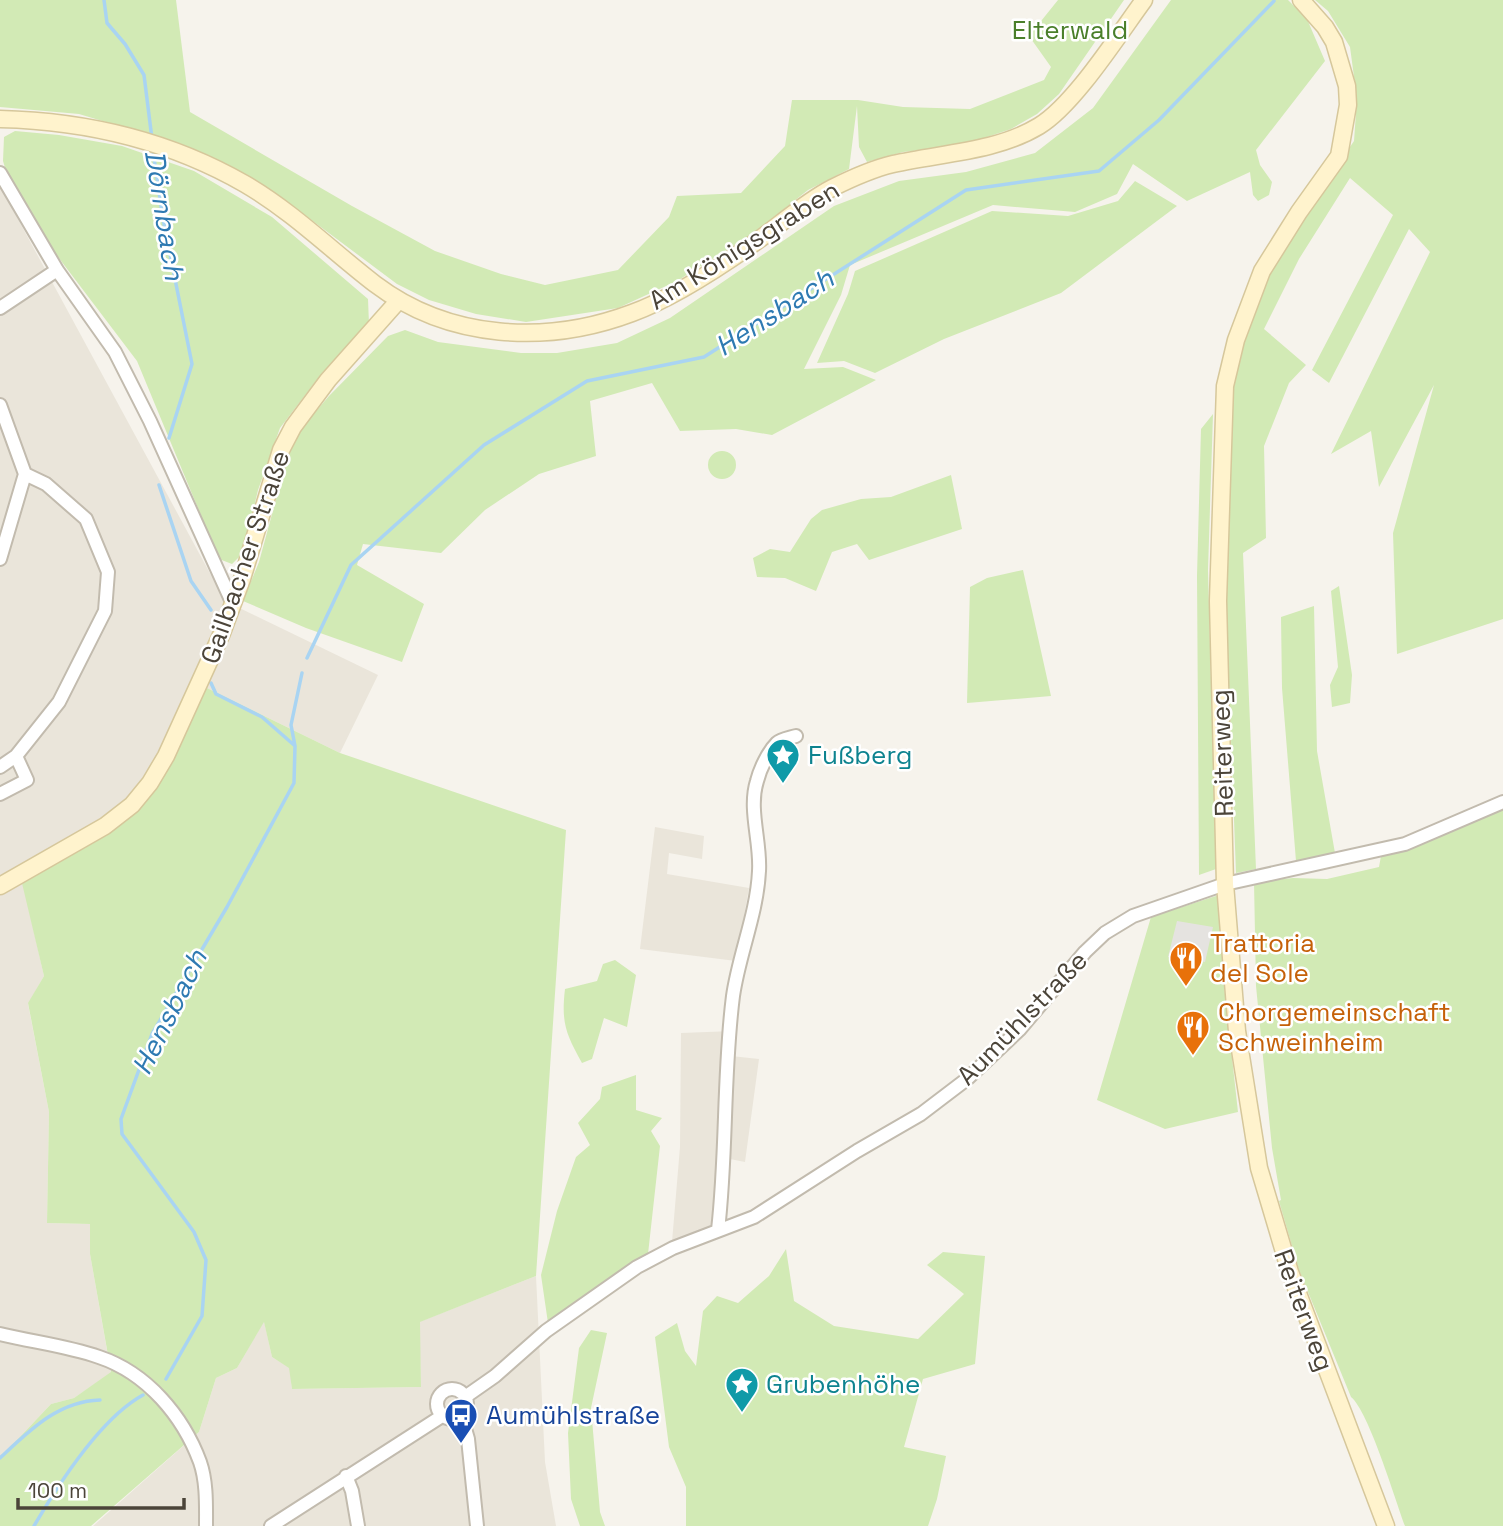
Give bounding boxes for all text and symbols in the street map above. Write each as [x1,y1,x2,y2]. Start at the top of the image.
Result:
park label: Elterwald [1012,13,1128,47]
water label: Dörnbach [137,147,193,283]
street label: Am Königsgraben [642,173,846,317]
water label: Hensbach [708,260,841,364]
street label: Gailbacher Straße [193,446,297,668]
street label: Reiterweg [1203,689,1241,817]
place icon: Fußberg [764,736,802,785]
place label: Fußberg [808,738,912,772]
place label: Trattoria del Sole [1210,926,1315,990]
restaurant icon: Trattoria del Sole [1167,939,1205,988]
water label: Hensbach [123,943,215,1080]
street label: Aumühlstraße [949,944,1095,1092]
place label: Chorgemeinschaft Schweinheim [1218,995,1451,1059]
restaurant icon: Chorgemeinschaft Schweinheim [1174,1008,1212,1057]
street label: Reiterweg [1266,1244,1342,1376]
place icon: Grubenhöhe [723,1365,761,1414]
place label: Grubenhöhe [766,1367,920,1401]
bus stop icon: Aumühlstraße [442,1396,480,1445]
place label: Aumühlstraße [486,1398,660,1432]
scale bar [18,1466,184,1510]
text: 100 m [28,1477,87,1504]

